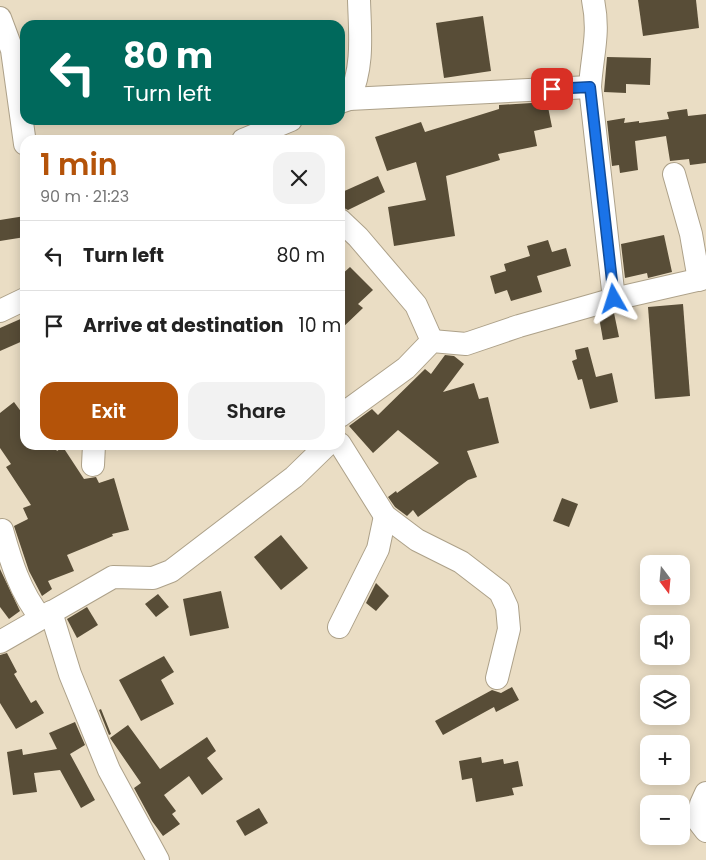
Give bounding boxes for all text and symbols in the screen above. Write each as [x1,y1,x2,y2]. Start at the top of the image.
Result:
text: 80 m [123,31,213,80]
icon: left [40,40,105,105]
pin [531,68,573,110]
icon: arrive [538,75,566,103]
text: Turn left [123,78,211,109]
text: 1 min [40,143,118,186]
button: close [273,152,325,204]
text: 90 m · 21:23 [40,185,129,208]
icon: left [40,242,68,270]
text: Turn left [83,242,164,269]
text: 80 m [276,242,325,269]
position arrow [587,272,639,324]
icon: arrive [40,312,68,340]
text: Arrive at destination [83,312,284,339]
text: 10 m [299,312,341,339]
button: Exit [40,382,178,440]
button: Share [188,382,325,440]
north arrow [640,555,690,605]
map controls [640,555,690,845]
button: sound [640,615,690,665]
button: layers [640,675,690,725]
button: + [640,735,690,785]
button: − [640,795,690,845]

